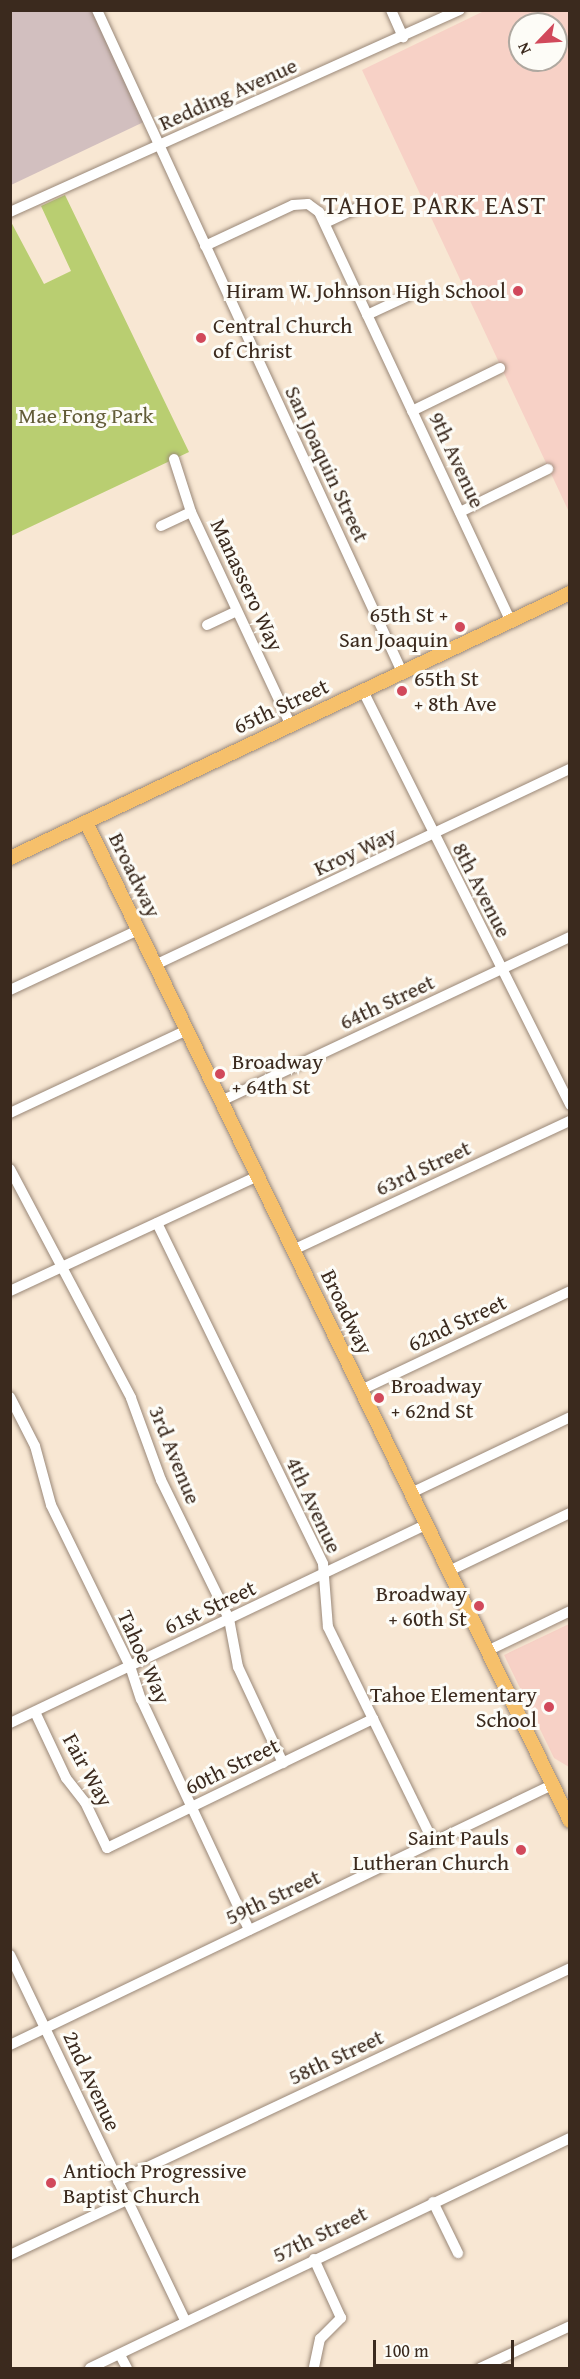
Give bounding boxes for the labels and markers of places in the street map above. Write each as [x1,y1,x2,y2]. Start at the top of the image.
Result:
place label: Hiram W. Johnson High School [226,278,506,304]
marker: Hiram W. Johnson High School [511,284,525,298]
place label: Central Church of Christ [213,312,352,364]
marker: Central Church of Christ [194,331,208,345]
place label: 65th St + San Joaquin [339,601,448,652]
marker: 65th St + San Joaquin [453,620,467,634]
place label: 65th St + 8th Ave [414,665,497,716]
marker: 65th St + 8th Ave [395,684,409,698]
place label: Broadway + 64th St [232,1048,323,1100]
marker: Broadway + 64th St [213,1067,227,1081]
place label: Broadway + 62nd St [391,1372,482,1424]
marker: Broadway + 62nd St [372,1391,386,1405]
place label: Broadway + 60th St [376,1580,467,1632]
marker: Broadway + 60th St [472,1599,486,1613]
place label: Tahoe Elementary School [370,1681,537,1732]
marker: Tahoe Elementary School [542,1700,556,1714]
place label: Saint Pauls Lutheran Church [353,1824,509,1876]
marker: Saint Pauls Lutheran Church [514,1843,528,1857]
place label: Antioch Progressive Baptist Church [63,2157,247,2208]
marker: Antioch Progressive Baptist Church [44,2176,58,2190]

